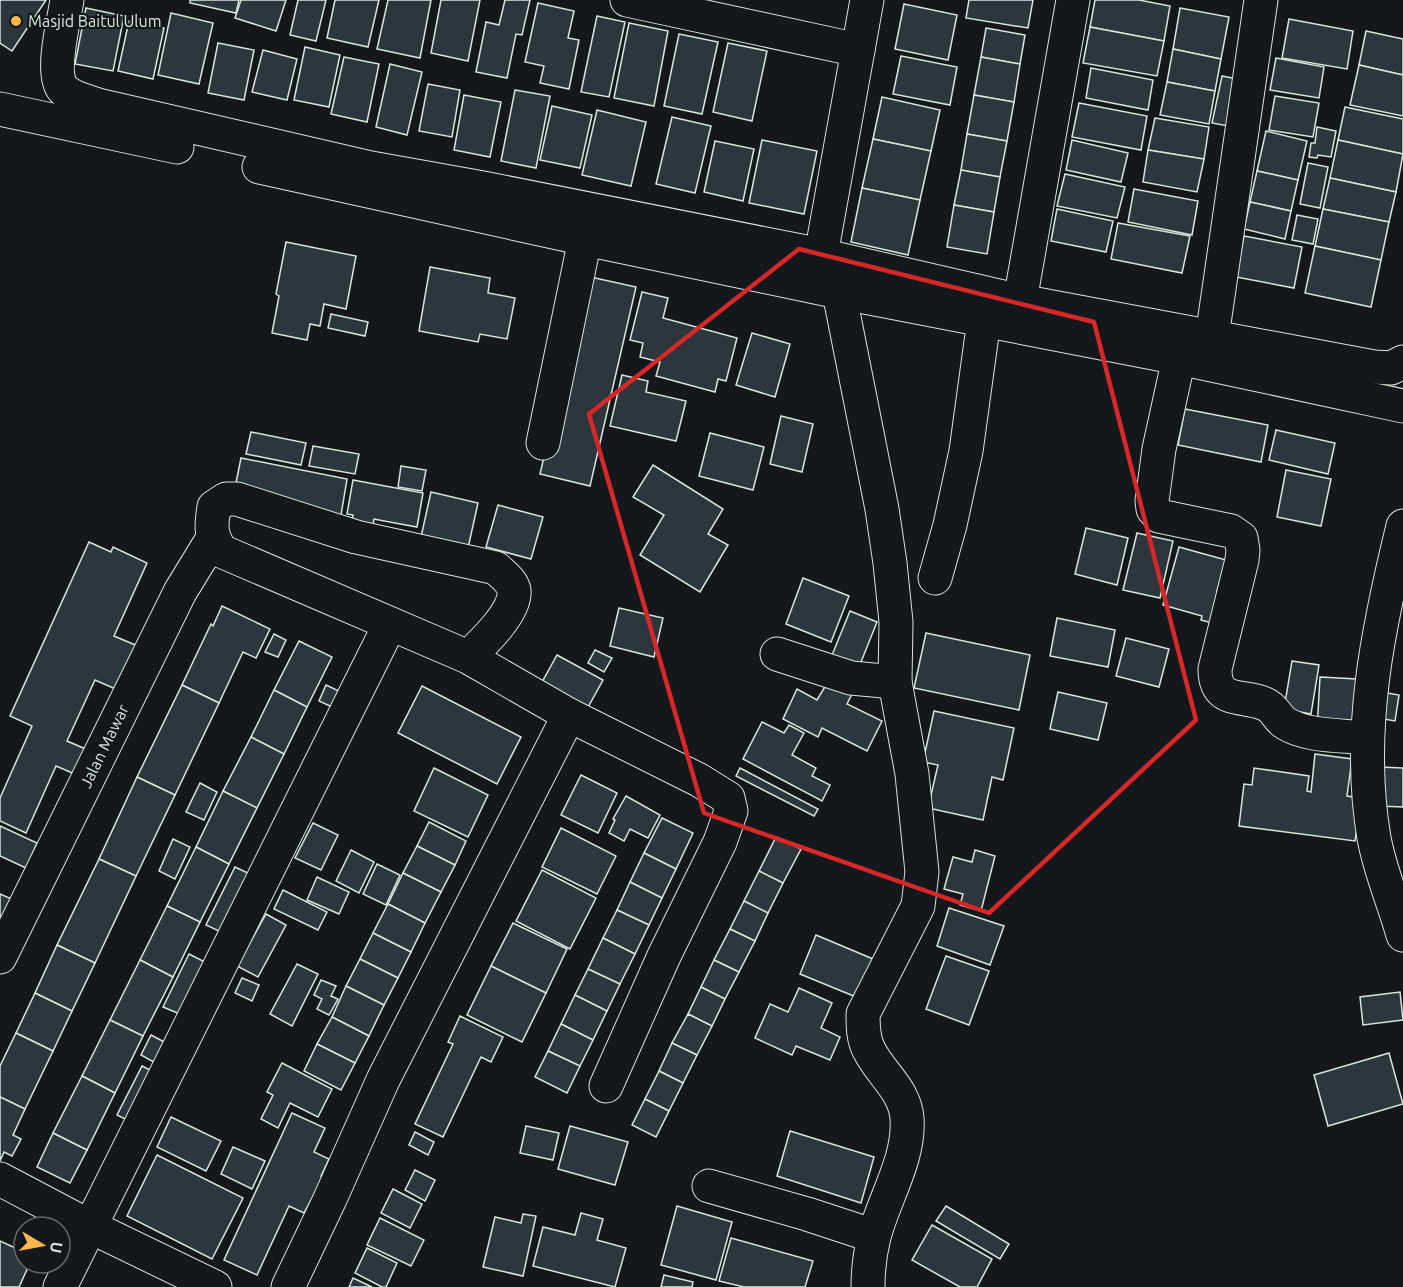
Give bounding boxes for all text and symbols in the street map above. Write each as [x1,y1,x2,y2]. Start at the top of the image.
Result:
place label: Masjid Baitul Ulum [28,12,162,30]
marker: Masjid Baitul Ulum [9,14,23,28]
street label: Jalan Mawar [76,702,132,790]
north arrow [12,1215,72,1275]
text: U [47,1241,67,1255]

